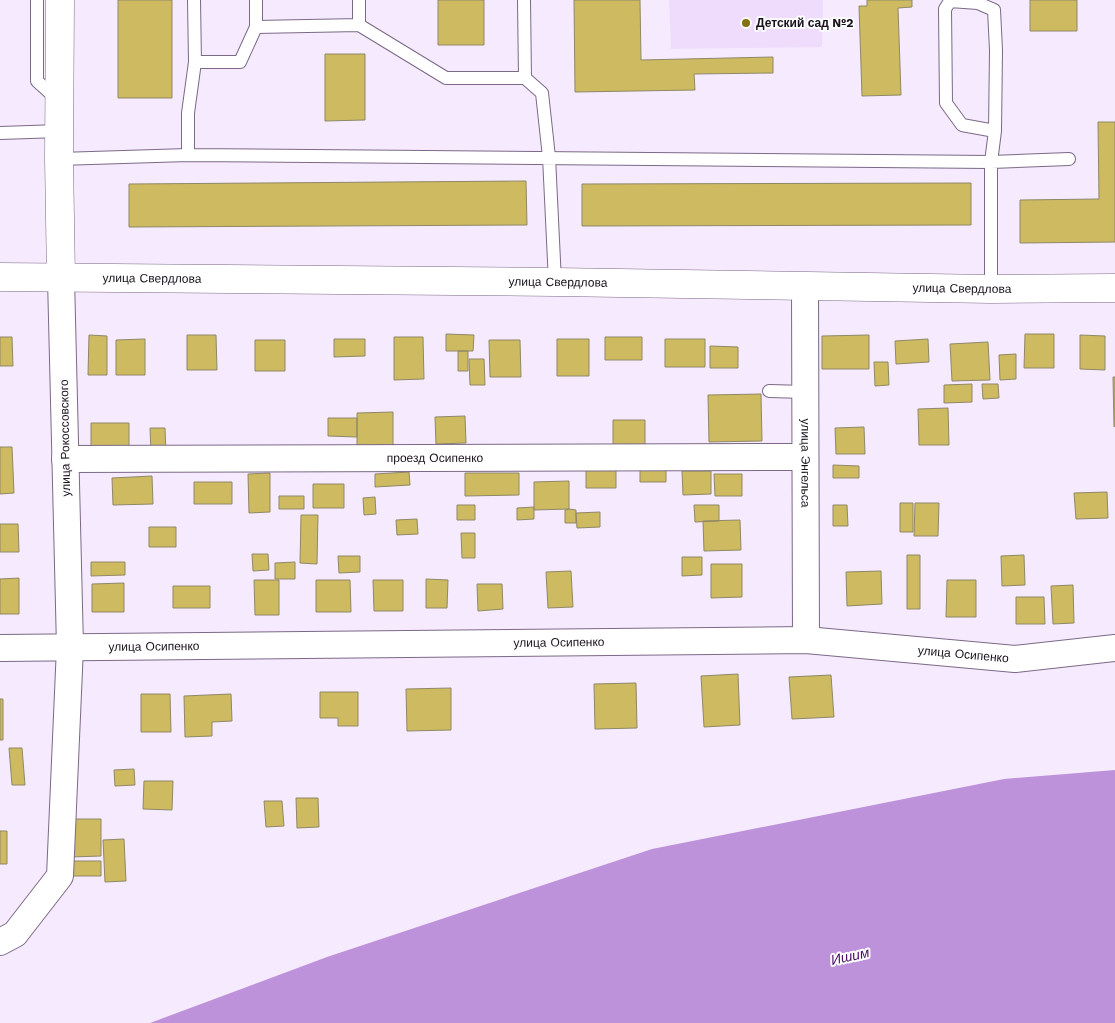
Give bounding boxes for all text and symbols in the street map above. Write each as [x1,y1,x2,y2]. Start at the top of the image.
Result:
place label: Детский сад №2 [756,16,853,30]
marker: Детский сад №2 [740,17,752,29]
street label: улица Свердлова [102,271,202,286]
street label: улица Свердлова [508,275,608,290]
street label: улица Свердлова [912,281,1012,296]
street label: улица Рокоссовского [57,379,73,497]
street label: улица Энгельса [798,419,813,508]
street label: проезд Осипенко [387,451,484,465]
street label: улица Осипенко [513,635,605,650]
street label: улица Осипенко [108,639,200,654]
street label: улица Осипенко [917,643,1010,665]
water label: Ишим [829,944,871,968]

